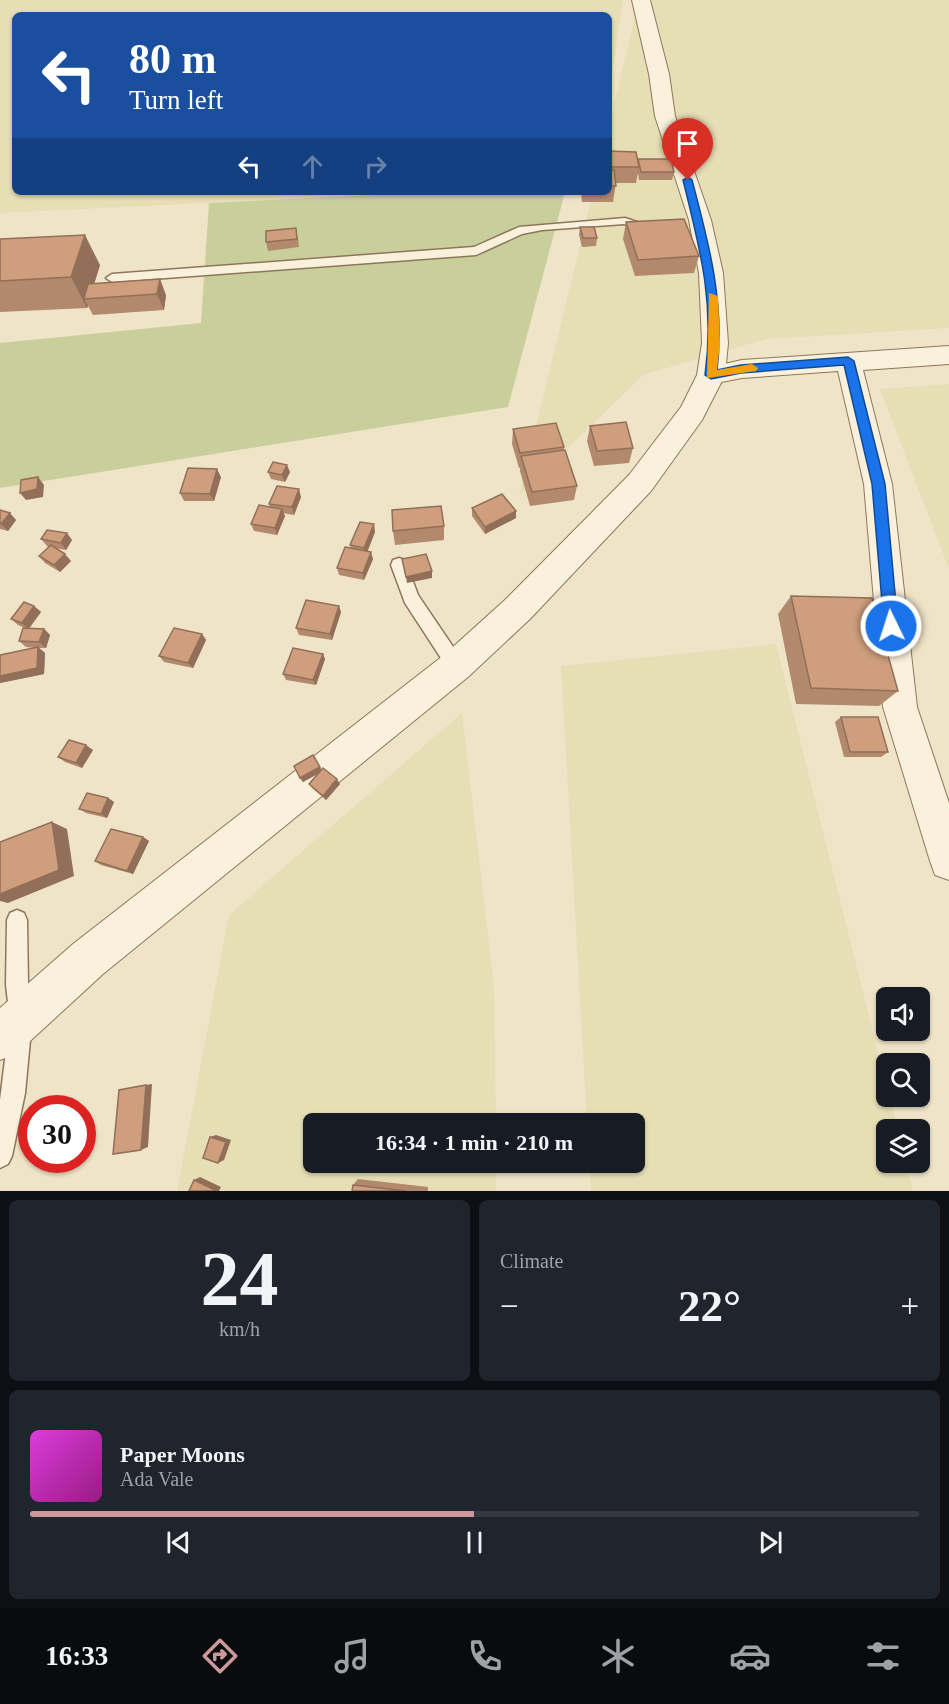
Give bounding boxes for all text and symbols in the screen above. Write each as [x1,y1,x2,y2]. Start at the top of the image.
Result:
icon: left [30,36,108,114]
text: 80 m [129,36,217,82]
text: Turn left [129,85,223,115]
pin [662,118,713,180]
icon: arrive [671,127,704,160]
icon: left [233,150,266,183]
icon: ahead [296,150,329,183]
icon: right [359,150,392,183]
position arrow [859,594,923,658]
map controls [876,987,930,1173]
button: sound [876,987,930,1041]
button: search [876,1053,930,1107]
speed limit sign: 30 [18,1095,96,1173]
button: layers [876,1119,930,1173]
text: 16:34 · 1 min · 210 m [375,1130,573,1155]
text: 24 [201,1235,279,1322]
text: Climate [500,1250,563,1272]
text: 22° [678,1281,741,1331]
text: − [500,1288,519,1324]
text: + [900,1288,919,1324]
text: km/h [219,1318,260,1340]
text: Paper Moons [120,1442,245,1467]
text: Ada Vale [120,1468,194,1490]
icon: previous [162,1526,195,1559]
icon: pause [458,1526,491,1559]
icon: next [754,1526,787,1559]
icon: directions [199,1635,241,1677]
icon: music [331,1635,373,1677]
icon: phone [464,1635,506,1677]
icon: climate [597,1635,639,1677]
icon: car [729,1635,771,1677]
icon: filters [862,1635,904,1677]
text: 16:33 [45,1641,108,1671]

